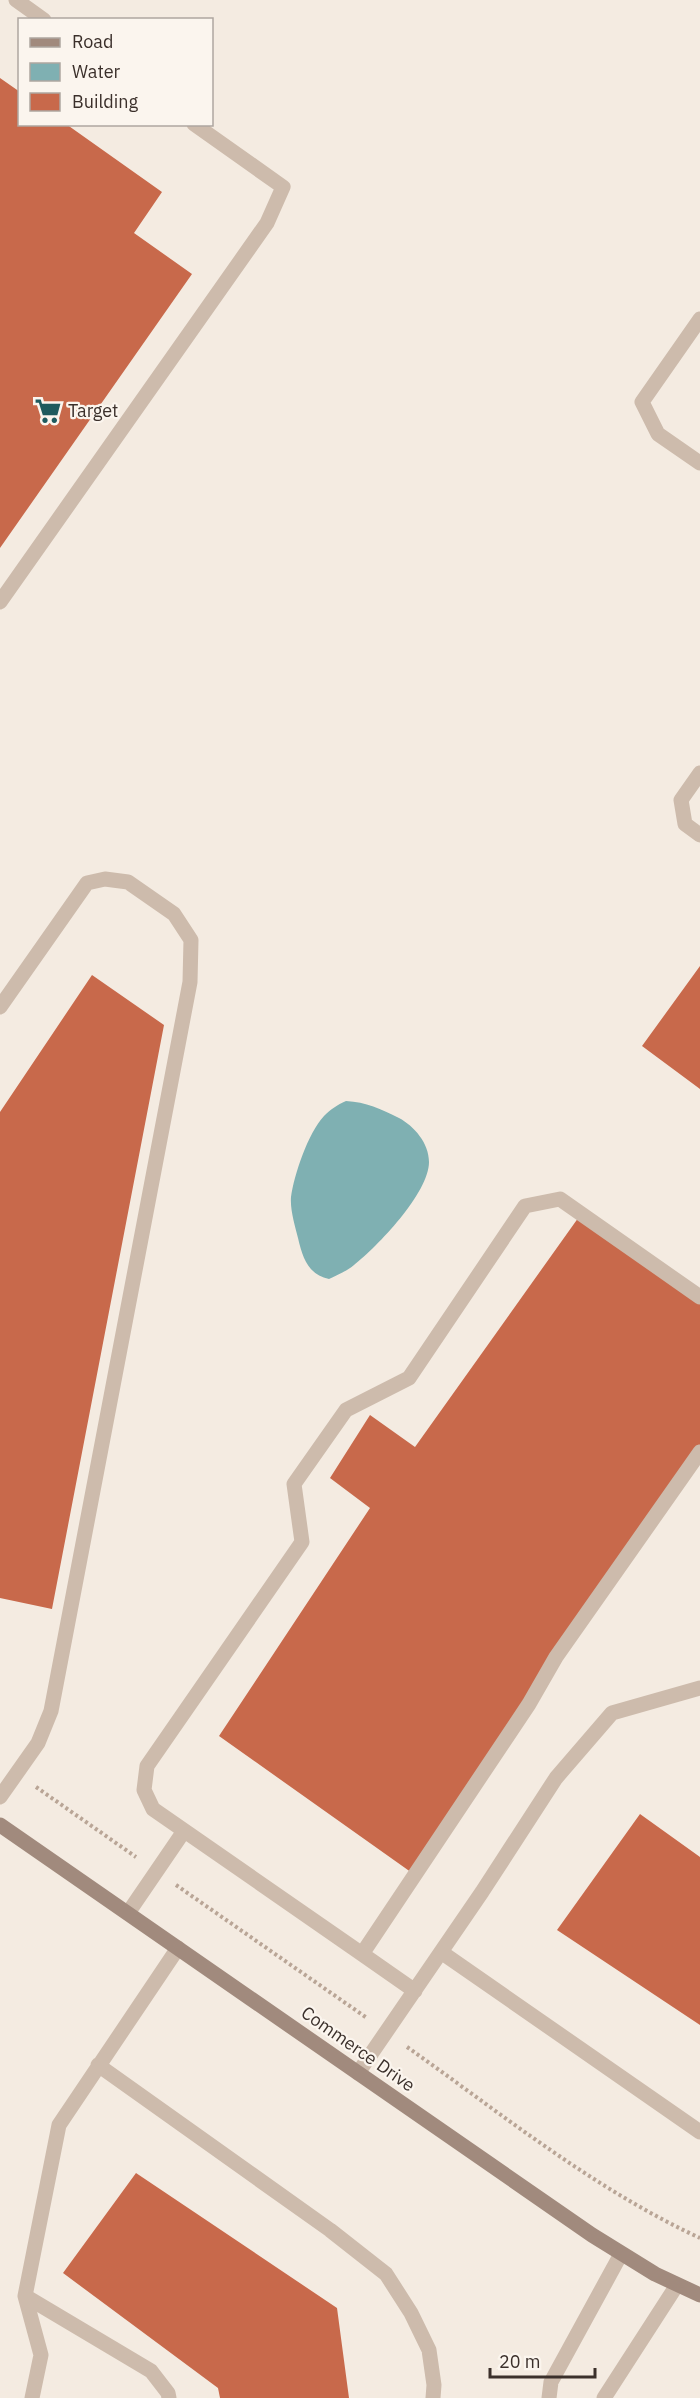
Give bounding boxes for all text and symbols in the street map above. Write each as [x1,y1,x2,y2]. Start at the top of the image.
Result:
legend [18,18,213,126]
text: Road [72,30,113,53]
text: Water [72,60,121,83]
text: Building [72,90,139,113]
supermarket icon: Target [33,396,63,426]
place label: Target [68,399,118,422]
street label: Commerce Drive [297,2001,420,2096]
scale bar [490,2341,595,2379]
text: 20 m [499,2350,541,2373]

